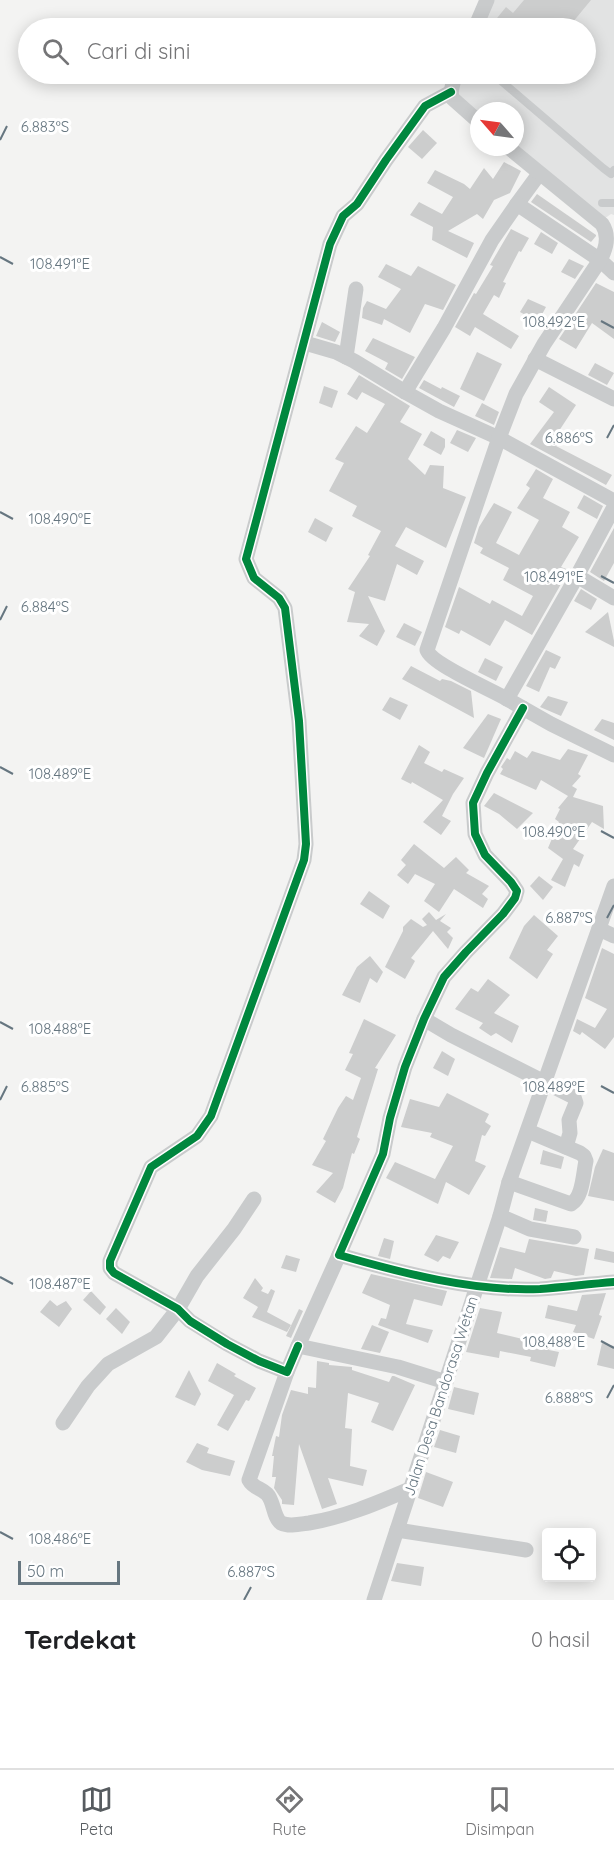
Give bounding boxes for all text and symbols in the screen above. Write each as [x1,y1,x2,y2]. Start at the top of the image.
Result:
search box [18,18,596,84]
icon: search [39,35,72,68]
text: Cari di sini [87,37,190,65]
north arrow [470,102,524,156]
text: 6.883°S [21,117,69,136]
text: 108.491°E [30,254,90,273]
text: 108.492°E [523,312,585,331]
text: 6.886°S [545,428,593,447]
text: 108.490°E [28,509,92,528]
text: 108.491°E [524,567,584,586]
text: 6.884°S [21,597,69,616]
text: 108.489°E [29,764,91,783]
text: 108.490°E [522,822,586,841]
text: 6.887°S [545,908,593,927]
text: 108.488°E [29,1019,91,1038]
text: 6.885°S [21,1077,69,1096]
text: 108.489°E [523,1077,585,1096]
text: 108.487°E [29,1274,91,1293]
street label: Jalan Desa Bandorasa Wetan [399,1294,482,1498]
text: 108.488°E [523,1332,585,1351]
text: 6.888°S [545,1388,593,1407]
map controls [542,1528,596,1582]
button: locate [542,1528,596,1582]
text: 108.486°E [29,1529,91,1548]
scale bar [18,1558,120,1586]
text: 50 m [27,1561,64,1581]
text: 6.887°S [227,1562,275,1581]
text: Terdekat [24,1623,137,1656]
text: 0 hasil [531,1627,590,1652]
tab: Peta [80,1783,113,1839]
tab: Rute [272,1783,306,1839]
tab: Disimpan [465,1783,534,1839]

